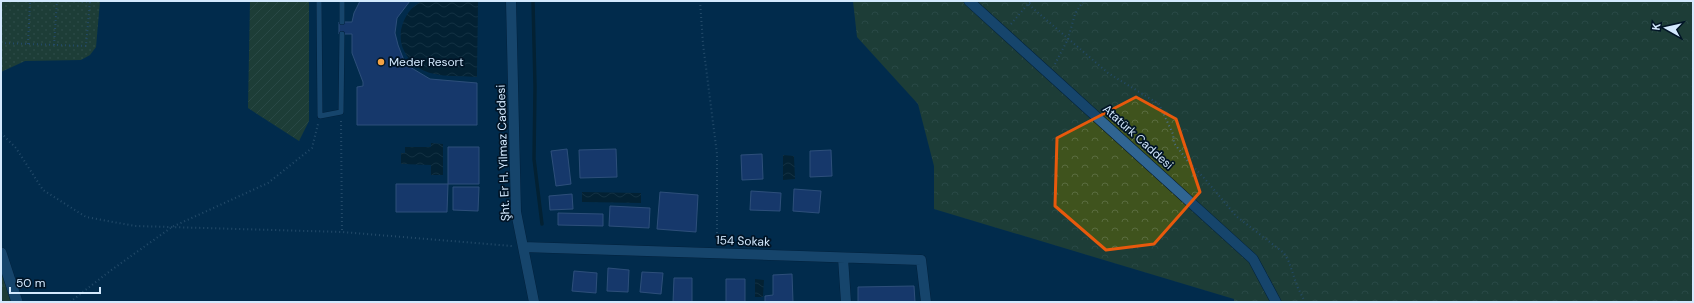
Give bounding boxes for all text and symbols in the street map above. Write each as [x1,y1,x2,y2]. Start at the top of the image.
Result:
north arrow [1646,8,1686,48]
text: K [1649,22,1664,31]
place label: Meder Resort [389,54,464,70]
marker: Meder Resort [376,57,386,67]
street label: Şht. Er H. Yilmaz Caddesi [493,84,513,222]
street label: Atatürk Caddesi [1099,101,1177,173]
street label: 154 Sokak [716,232,770,250]
scale bar [10,269,100,295]
text: 50 m [16,275,45,291]

